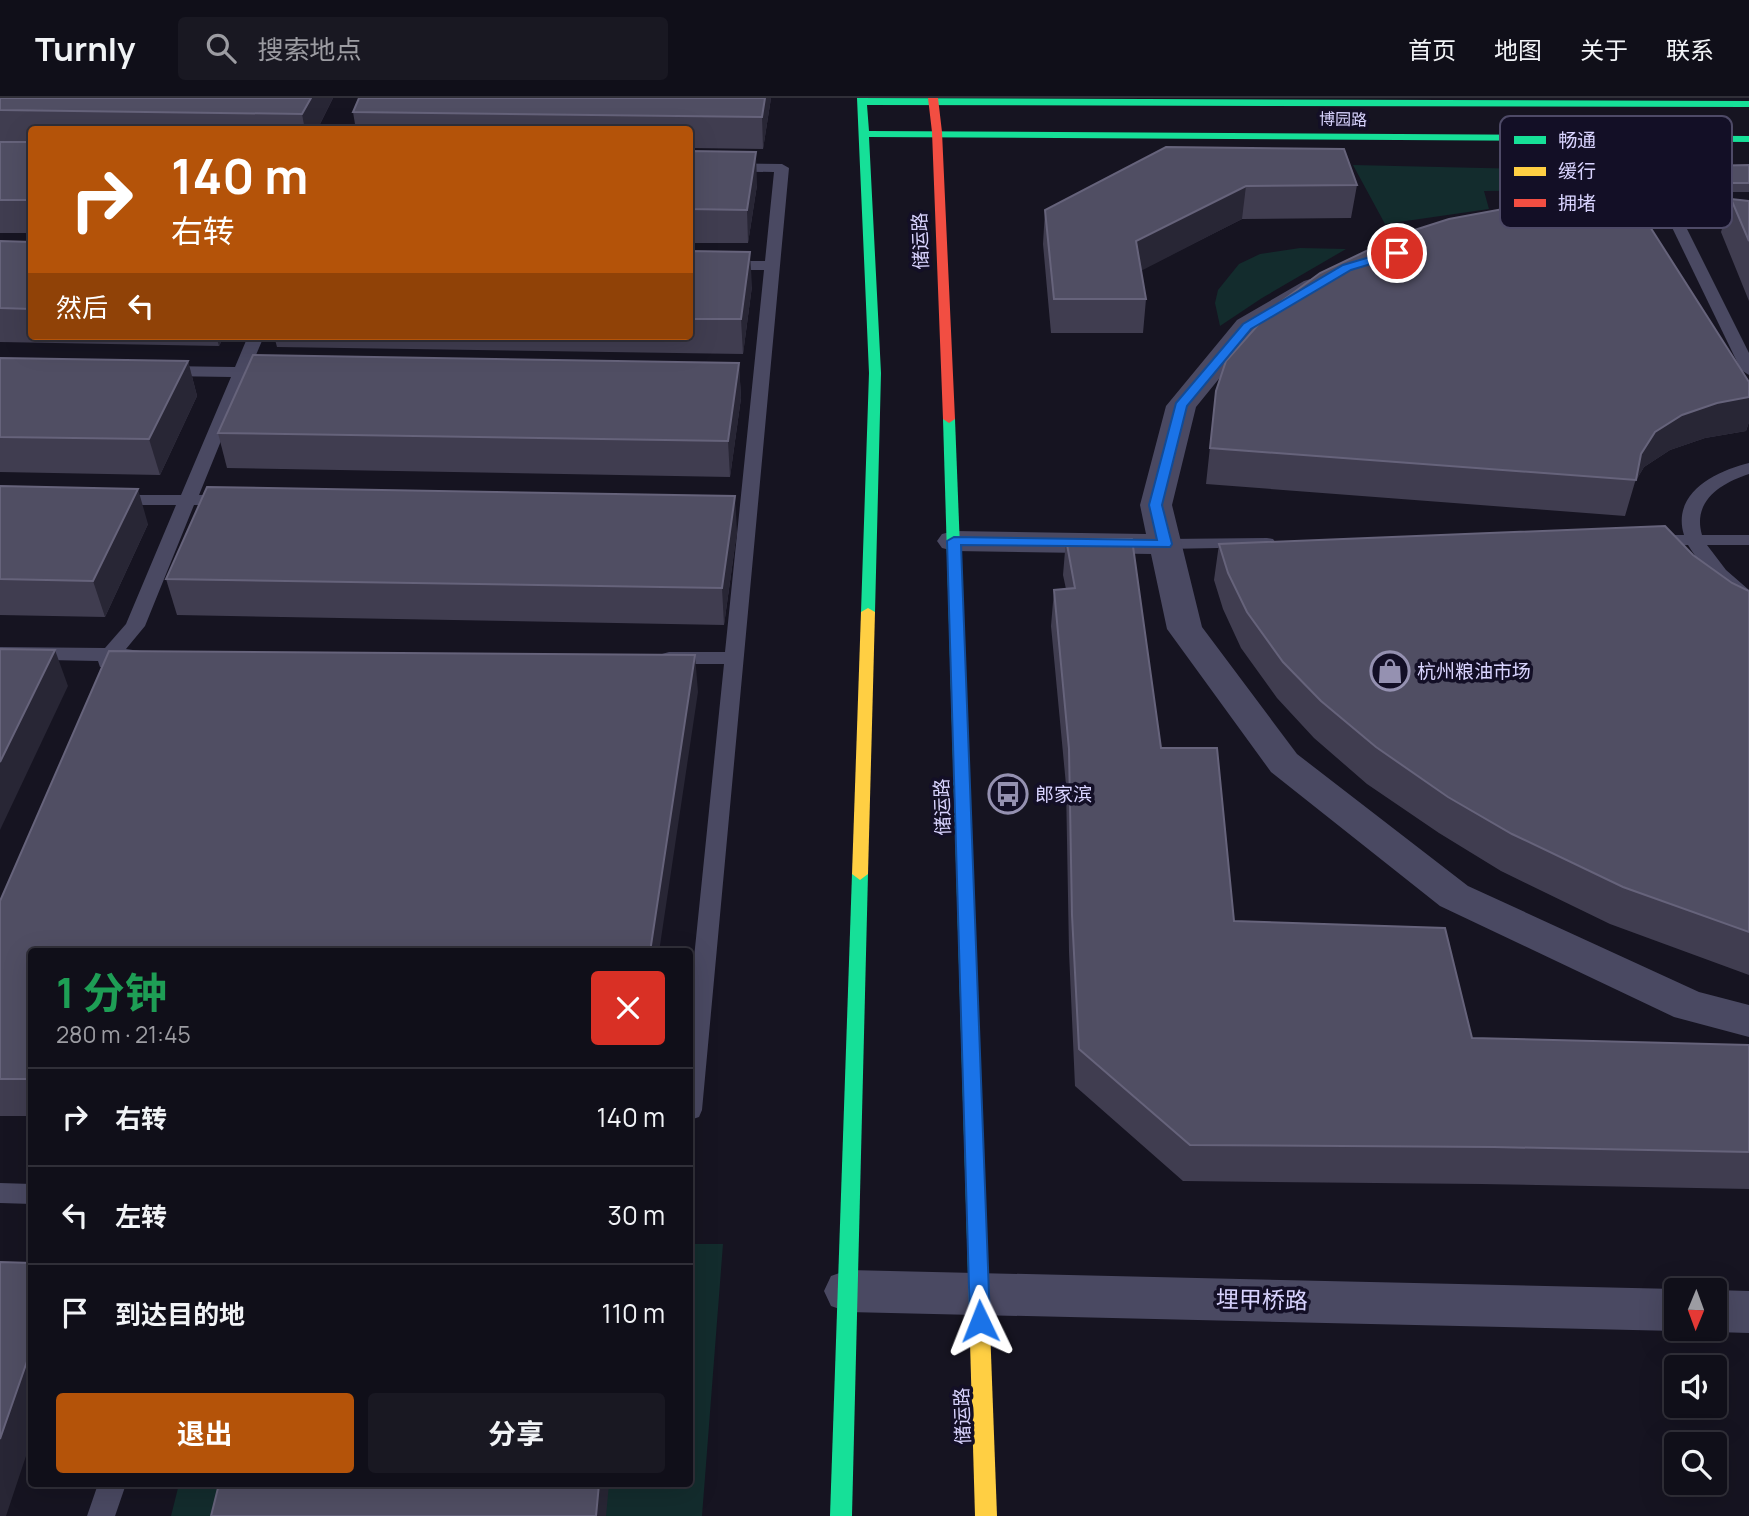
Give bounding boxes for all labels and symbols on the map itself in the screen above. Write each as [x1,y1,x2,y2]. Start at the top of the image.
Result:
street label: 博园路 [1319,108,1367,130]
legend [1500,116,1732,228]
text: 畅通 [1558,127,1596,153]
text: 缓行 [1558,158,1596,184]
text: 拥堵 [1558,190,1596,216]
street label: 储运路 [906,212,934,270]
pin [1367,223,1427,283]
shop icon: 杭州粮油市场 [1369,650,1411,692]
place label: 杭州粮油市场 [1417,658,1531,684]
bus stop icon: 郎家滨 [987,773,1029,815]
street label: 储运路 [928,778,956,836]
place label: 郎家滨 [1035,781,1092,807]
north arrow [1664,1278,1727,1340]
street label: 埋甲桥路 [1216,1282,1308,1316]
position arrow [943,1284,1017,1358]
street label: 储运路 [948,1387,976,1445]

